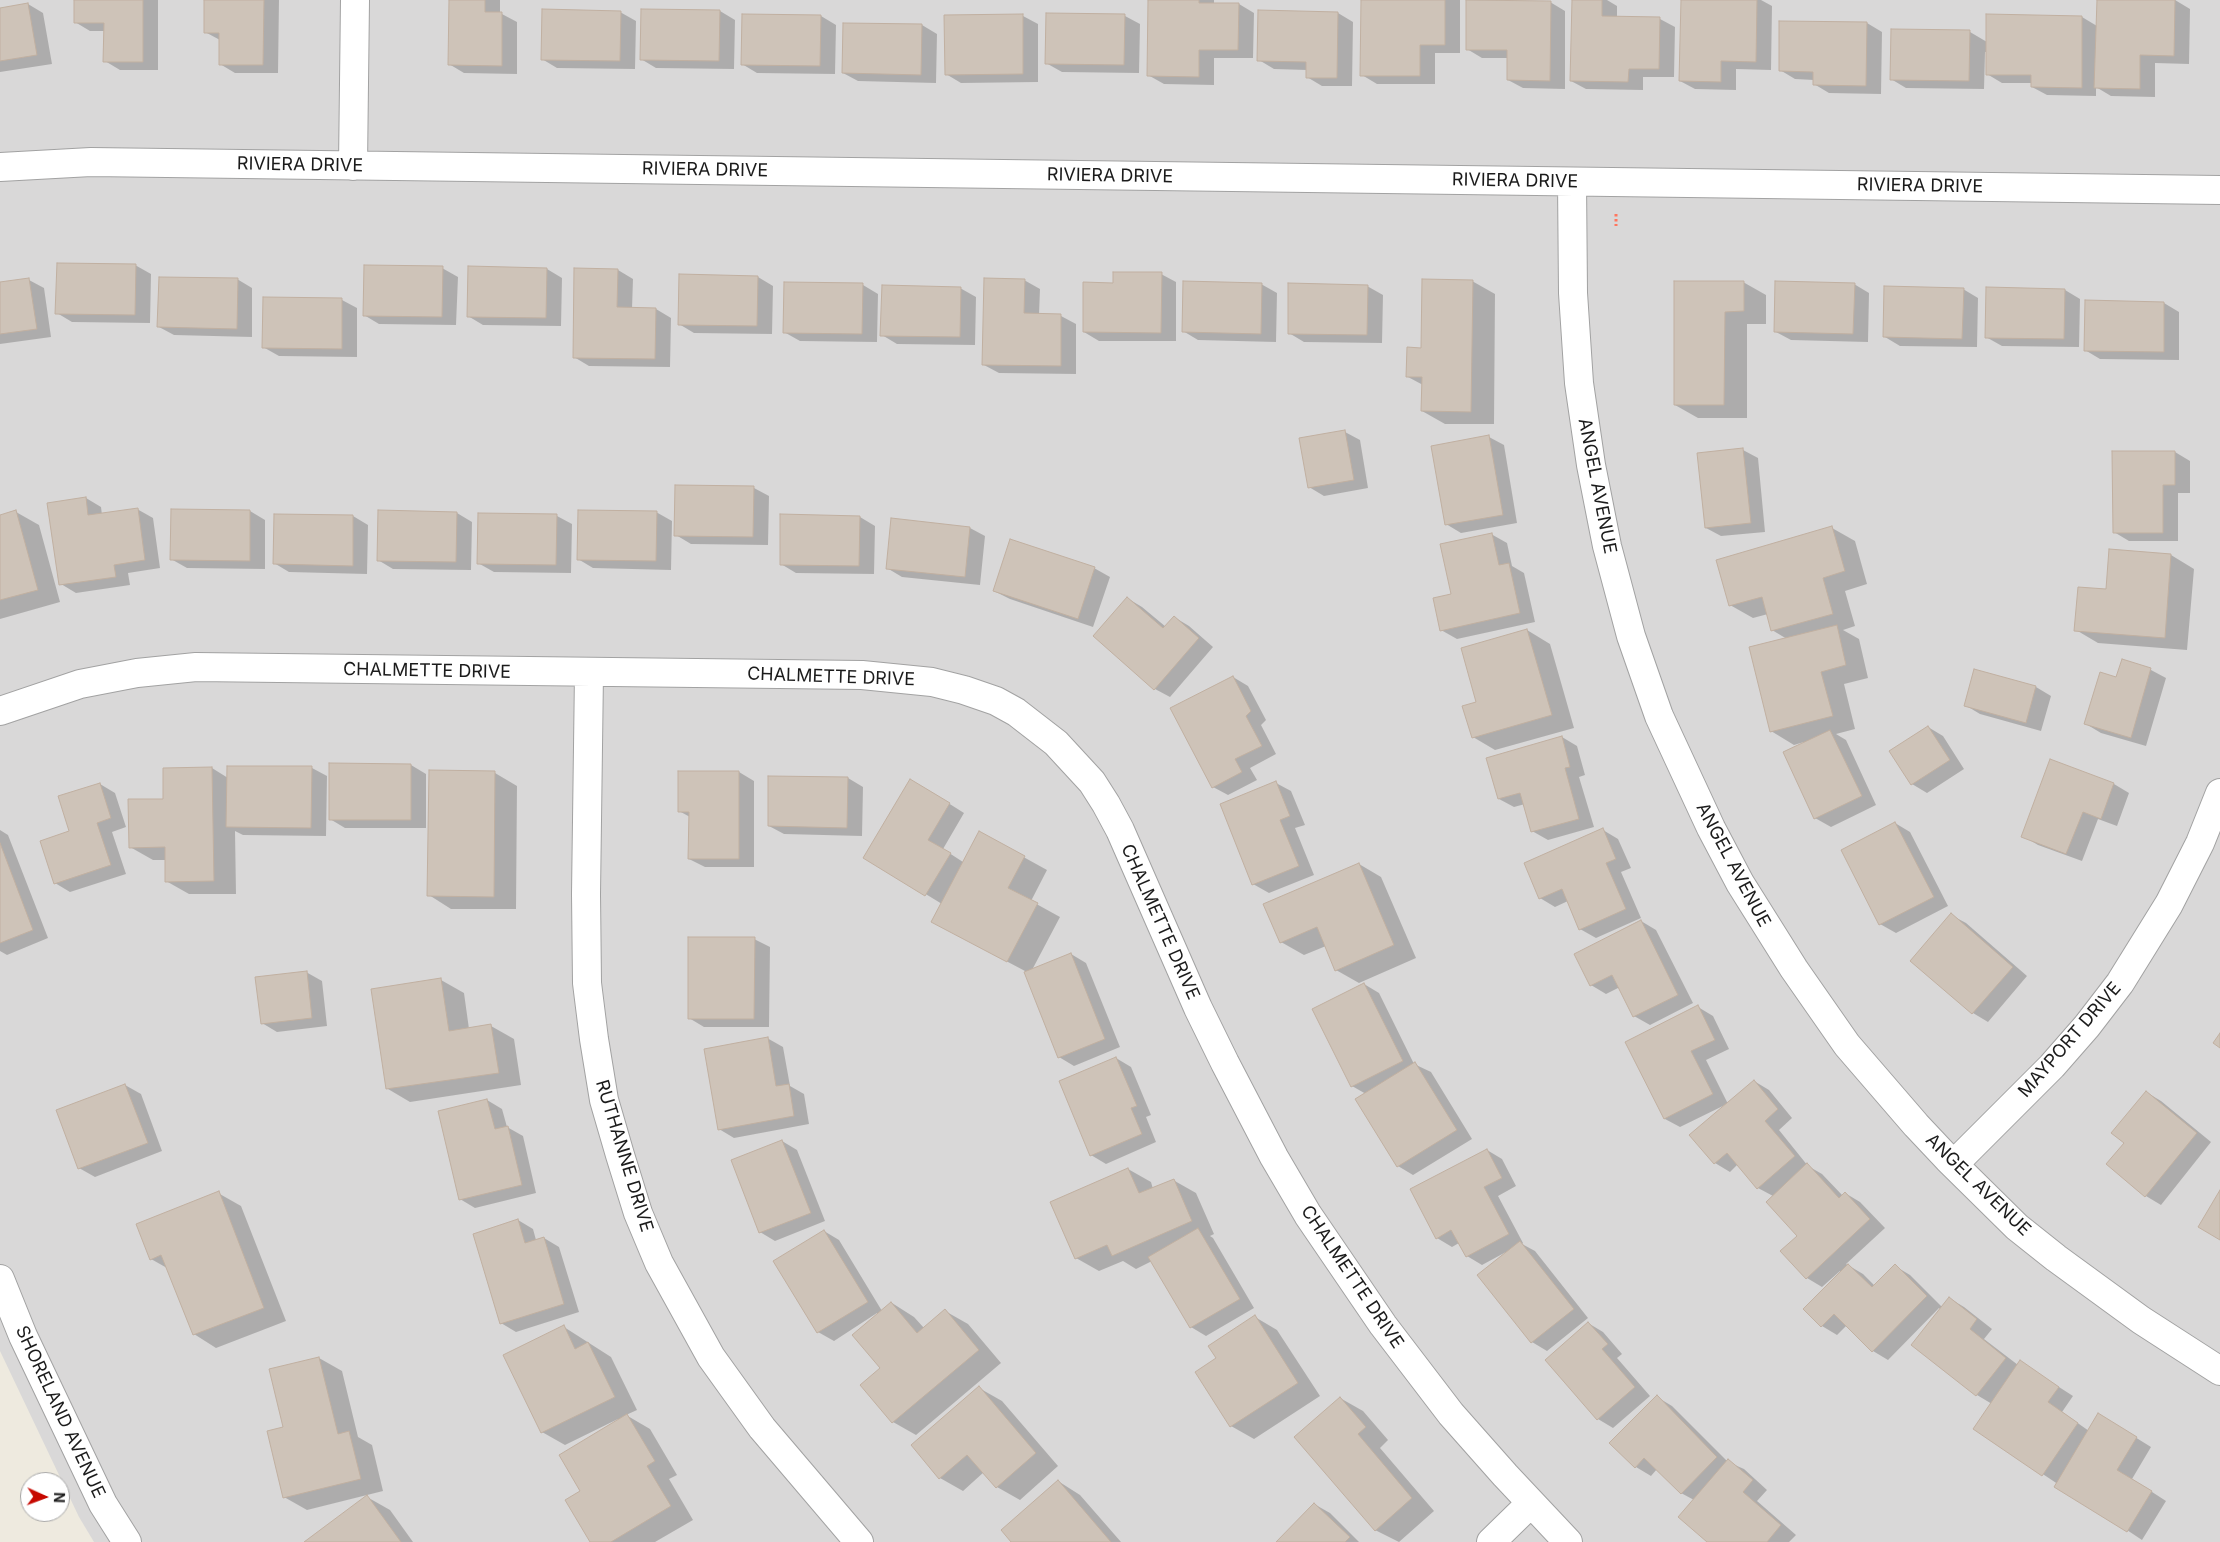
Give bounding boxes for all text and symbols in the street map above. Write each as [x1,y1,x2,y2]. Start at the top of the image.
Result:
street label: RIVIERA DRIVE [237,153,363,177]
street label: RIVIERA DRIVE [642,158,768,182]
street label: RIVIERA DRIVE [1047,164,1173,188]
street label: RIVIERA DRIVE [1452,169,1578,193]
street label: RIVIERA DRIVE [1857,174,1983,198]
street label: ANGEL AVENUE [1573,416,1621,556]
street label: CHALMETTE DRIVE [343,659,511,683]
street label: CHALMETTE DRIVE [747,663,915,691]
street label: ANGEL AVENUE [1691,799,1775,931]
street label: CHALMETTE DRIVE [1116,841,1204,1003]
street label: MAYPORT DRIVE [2014,978,2126,1102]
street label: RUTHANNE DRIVE [591,1077,657,1235]
street label: ANGEL AVENUE [1921,1129,2035,1241]
street label: CHALMETTE DRIVE [1296,1201,1408,1353]
street label: SHORELAND AVENUE [11,1322,109,1502]
north arrow [20,1472,70,1522]

